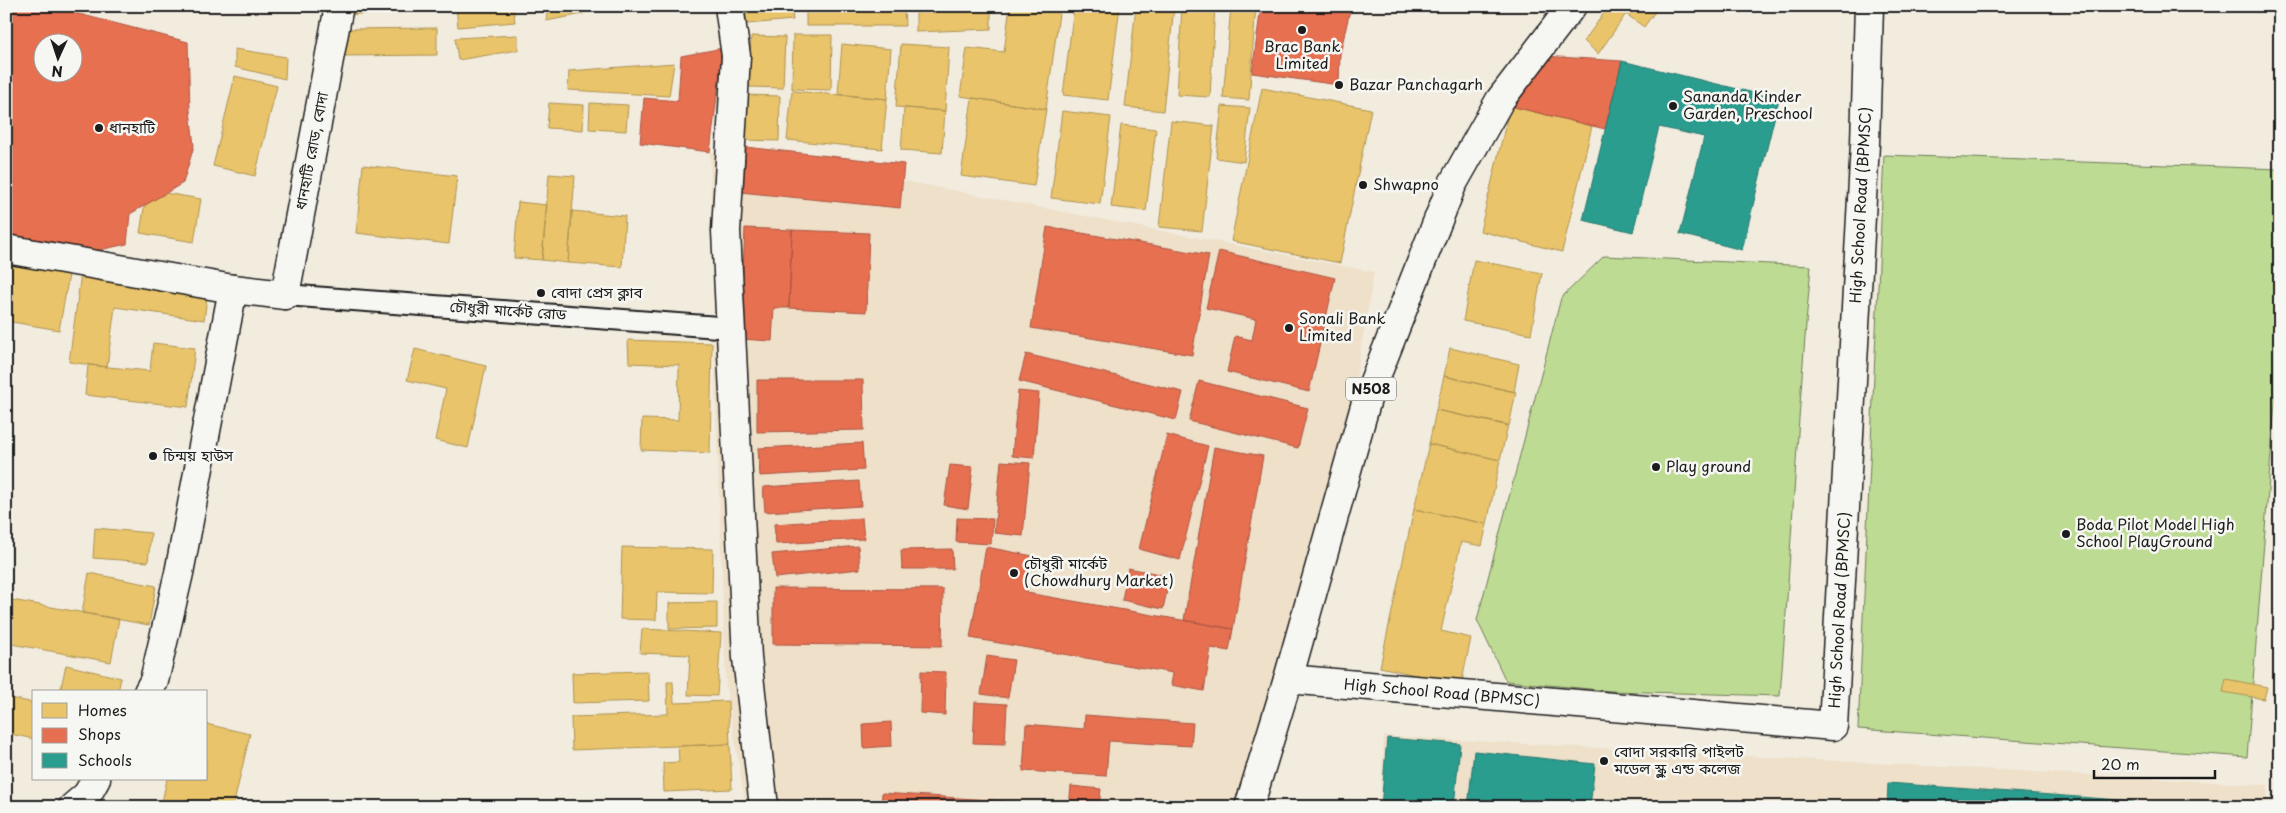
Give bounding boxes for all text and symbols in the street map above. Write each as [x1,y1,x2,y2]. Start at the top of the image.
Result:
marker: Brac Bank Limited [1296,24,1308,36]
north arrow [32,32,82,82]
place label: Brac Bank Limited [1263,34,1341,74]
text: N [51,61,63,82]
place label: Bazar Panchagarh [1349,72,1483,95]
marker: Bazar Panchagarh [1333,79,1345,91]
place label: Sananda Kinder Garden, Preschool [1683,84,1813,124]
street label: ধানহাটি রোড, বোদা [288,89,333,212]
marker: Sananda Kinder Garden, Preschool [1667,100,1679,112]
street label: High School Road (BPMSC) [1843,106,1876,304]
place label: ধানহাটি [109,115,156,138]
marker: ধানহাটি [93,122,105,134]
place label: Shwapno [1373,172,1439,195]
marker: Shwapno [1357,179,1369,191]
place label: বোদা প্রেস ক্লাব [551,280,644,303]
marker: বোদা প্রেস ক্লাব [535,287,547,299]
street label: চৌধুরী মার্কেট রোড [449,294,568,325]
place label: Sonali Bank Limited [1299,306,1386,346]
marker: Sonali Bank Limited [1283,322,1295,334]
road number: N508 [1346,378,1396,400]
place label: চিন্ময় হাউস [162,443,234,466]
marker: চিন্ময় হাউস [147,450,159,462]
place label: Play ground [1666,454,1751,477]
marker: Play ground [1650,461,1662,473]
street label: High School Road (BPMSC) [1822,511,1855,709]
place label: Boda Pilot Model High School PlayGround [2076,512,2235,552]
marker: Boda Pilot Model High School PlayGround [2060,528,2072,540]
place label: চৌধুরী মার্কেট (Chowdhury Market) [1024,551,1174,591]
marker: চৌধুরী মার্কেট (Chowdhury Market) [1008,567,1020,579]
street label: High School Road (BPMSC) [1343,671,1541,712]
legend [32,690,208,780]
text: Homes [78,698,127,721]
text: Shops [78,722,121,745]
place label: বোদা সরকারি পাইলট মডেল স্কুল এন্ড কলেজ [1613,739,1744,779]
text: Schools [78,748,132,771]
scale bar [2094,748,2215,780]
text: 20 m [2101,752,2140,775]
marker: বোদা সরকারি পাইলট মডেল স্কুল এন্ড কলেজ [1598,755,1610,767]

